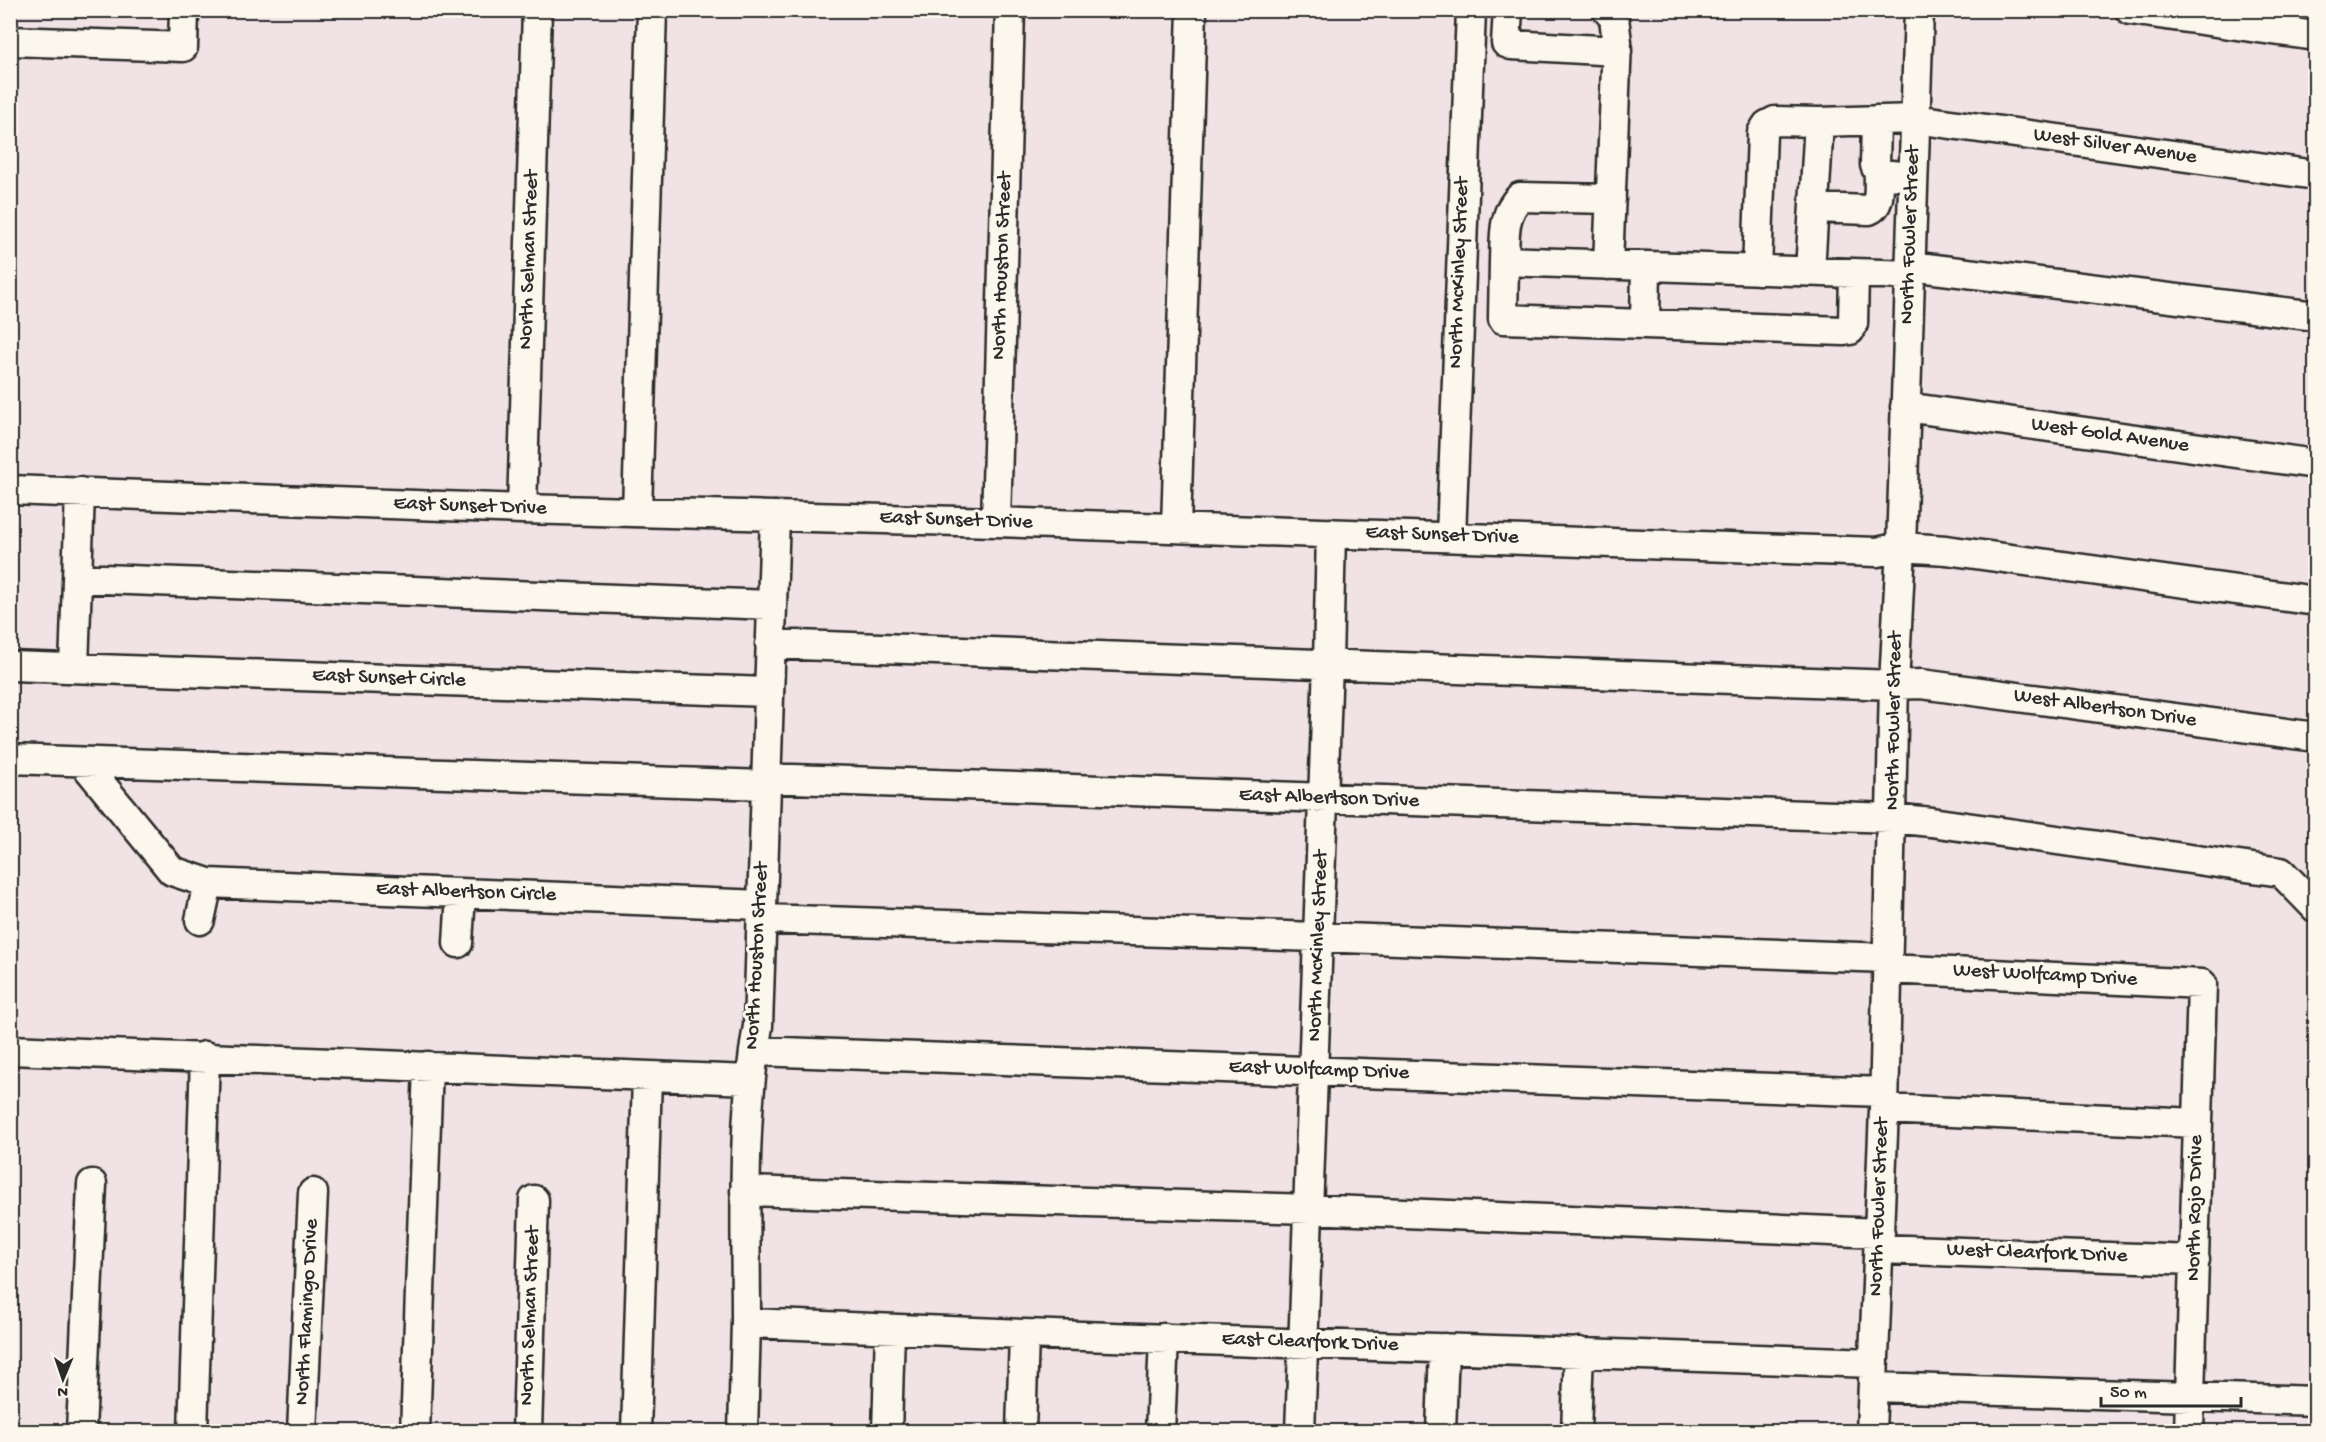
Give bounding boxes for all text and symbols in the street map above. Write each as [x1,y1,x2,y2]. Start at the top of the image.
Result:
street label: West Silver Avenue [2032,123,2199,171]
street label: North Fowler Street [1895,143,1927,325]
street label: North Selman Street [514,167,546,350]
street label: North Houston Street [987,169,1019,360]
street label: North McKinley Street [1444,174,1476,369]
street label: West Gold Avenue [2029,413,2192,460]
street label: East Sunset Drive [393,492,548,522]
street label: East Sunset Drive [879,506,1034,536]
street label: East Sunset Drive [1365,521,1520,551]
street label: North Fowler Street [1881,629,1909,811]
street label: East Sunset Circle [312,664,467,694]
street label: West Albertson Drive [2012,684,2199,734]
street label: East Albertson Drive [1238,783,1421,815]
street label: North McKinley Street [1303,847,1335,1042]
street label: North Houston Street [741,859,776,1050]
street label: East Albertson Circle [375,877,558,909]
street label: West Wolfcamp Drive [1952,959,2139,993]
street label: East Wolfcamp Drive [1228,1055,1411,1087]
street label: North Fowler Street [1864,1115,1896,1297]
street label: North Rojo Drive [2182,1133,2210,1281]
street label: North Flamingo Drive [291,1217,325,1406]
street label: North Selman Street [515,1223,547,1406]
street label: West Clearfork Drive [1946,1238,2129,1270]
street label: East Clearfork Drive [1221,1327,1400,1359]
north arrow [33,1349,93,1409]
scale bar [2101,1370,2240,1408]
text: N [56,1381,68,1400]
text: 50 m [2110,1383,2147,1404]

